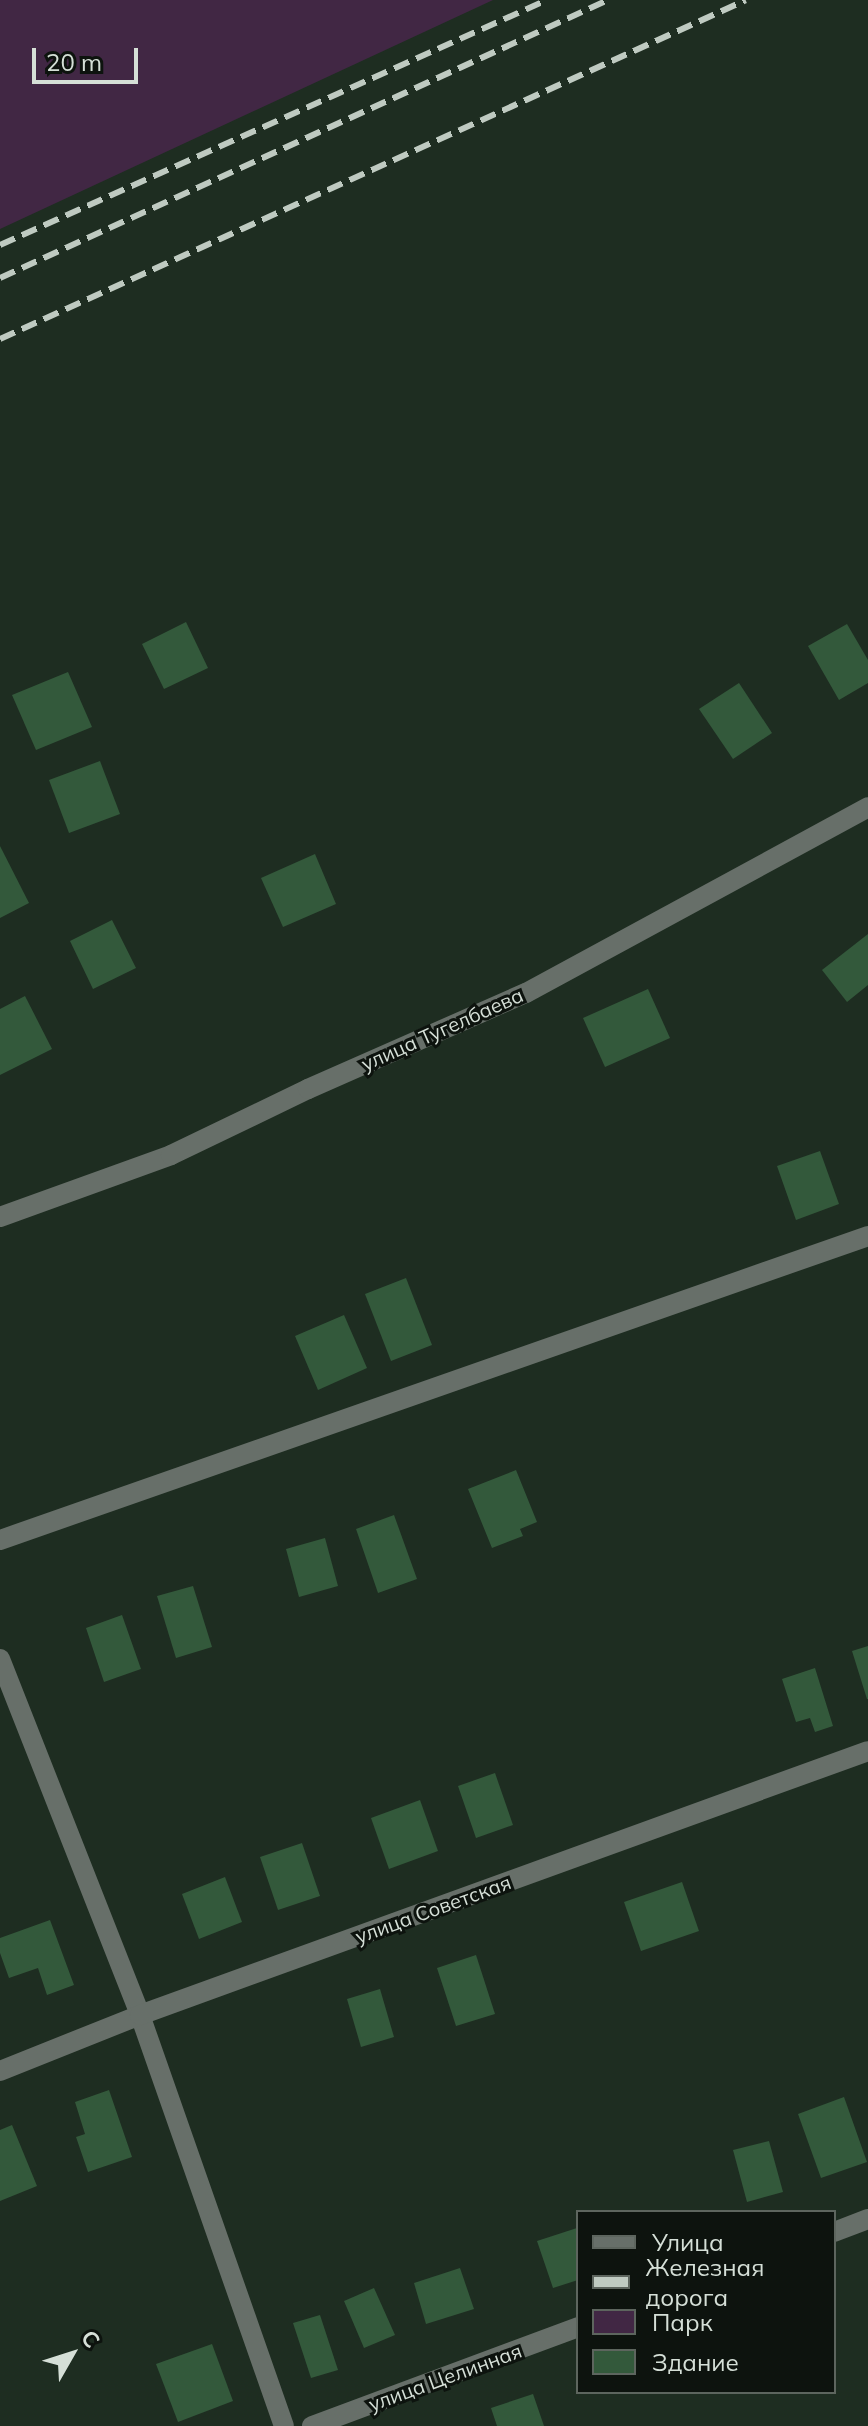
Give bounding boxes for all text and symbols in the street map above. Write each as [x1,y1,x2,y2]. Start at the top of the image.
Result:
scale bar [36,32,142,82]
text: 20 m [46,47,102,77]
street label: улица Тугелбаева [357,982,527,1076]
street label: улица Советская [352,1870,514,1948]
legend [576,2210,836,2394]
text: Улица [652,2227,724,2257]
text: Железная дорога [646,2252,764,2312]
text: Парк [652,2307,713,2337]
north arrow [32,2314,112,2394]
text: С [75,2324,106,2354]
street label: улица Целинная [365,2338,525,2416]
text: Здание [652,2347,739,2377]

